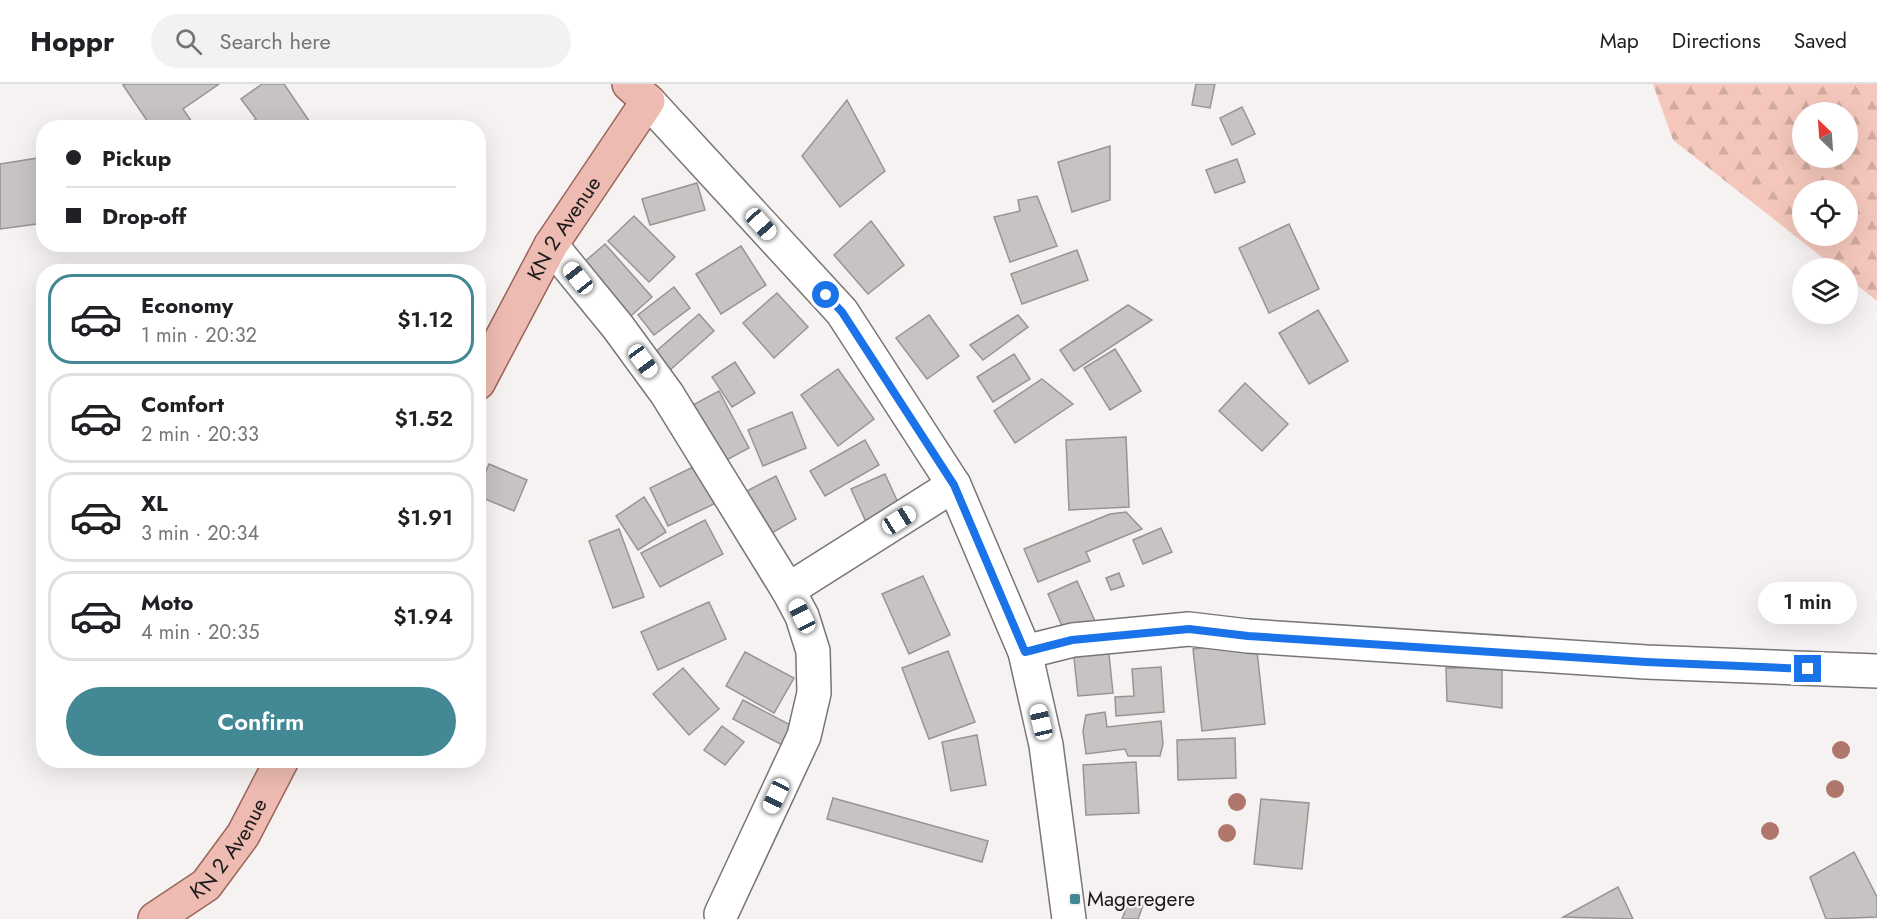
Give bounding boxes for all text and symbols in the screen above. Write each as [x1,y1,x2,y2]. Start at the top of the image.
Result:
search box [151,14,571,68]
text: Hoppr [30,21,115,62]
icon: search [172,25,205,58]
text: Search here [220,25,331,57]
text: Map [1600,26,1639,56]
text: Directions [1672,26,1761,56]
text: Saved [1794,26,1847,56]
north arrow [1792,102,1858,168]
map controls [1792,102,1858,324]
text: Pickup [102,142,171,174]
street label: KN 2 Avenue [520,170,608,286]
button: locate [1792,180,1858,246]
text: Drop-off [102,200,186,232]
car [742,205,780,243]
car [560,258,596,298]
button: layers [1792,258,1858,324]
route start [812,281,839,308]
text: Economy [141,289,233,321]
icon: car [69,292,123,346]
text: $1.12 [397,303,453,335]
text: 1 min · 20:32 [141,321,257,350]
car [625,341,661,381]
text: Comfort [141,388,224,420]
icon: car [69,391,123,445]
text: $1.52 [394,402,453,434]
text: 2 min · 20:33 [141,420,259,449]
text: XL [141,487,168,519]
icon: car [69,490,123,544]
text: $1.91 [397,501,453,533]
car [879,503,919,537]
text: 3 min · 20:34 [141,519,259,548]
callout: 1 min [1758,582,1858,624]
text: Moto [141,586,194,618]
text: 1 min [1783,588,1832,617]
icon: car [69,589,123,643]
car [786,596,818,636]
text: $1.94 [393,600,453,632]
text: 4 min · 20:35 [141,618,260,647]
route end [1794,655,1821,682]
button: Confirm [66,687,456,756]
car [1028,702,1054,742]
car [760,776,792,816]
street label: KN 2 Avenue [184,793,275,907]
place label: Mageregere [1087,884,1195,914]
marker: Mageregere [1068,892,1082,906]

